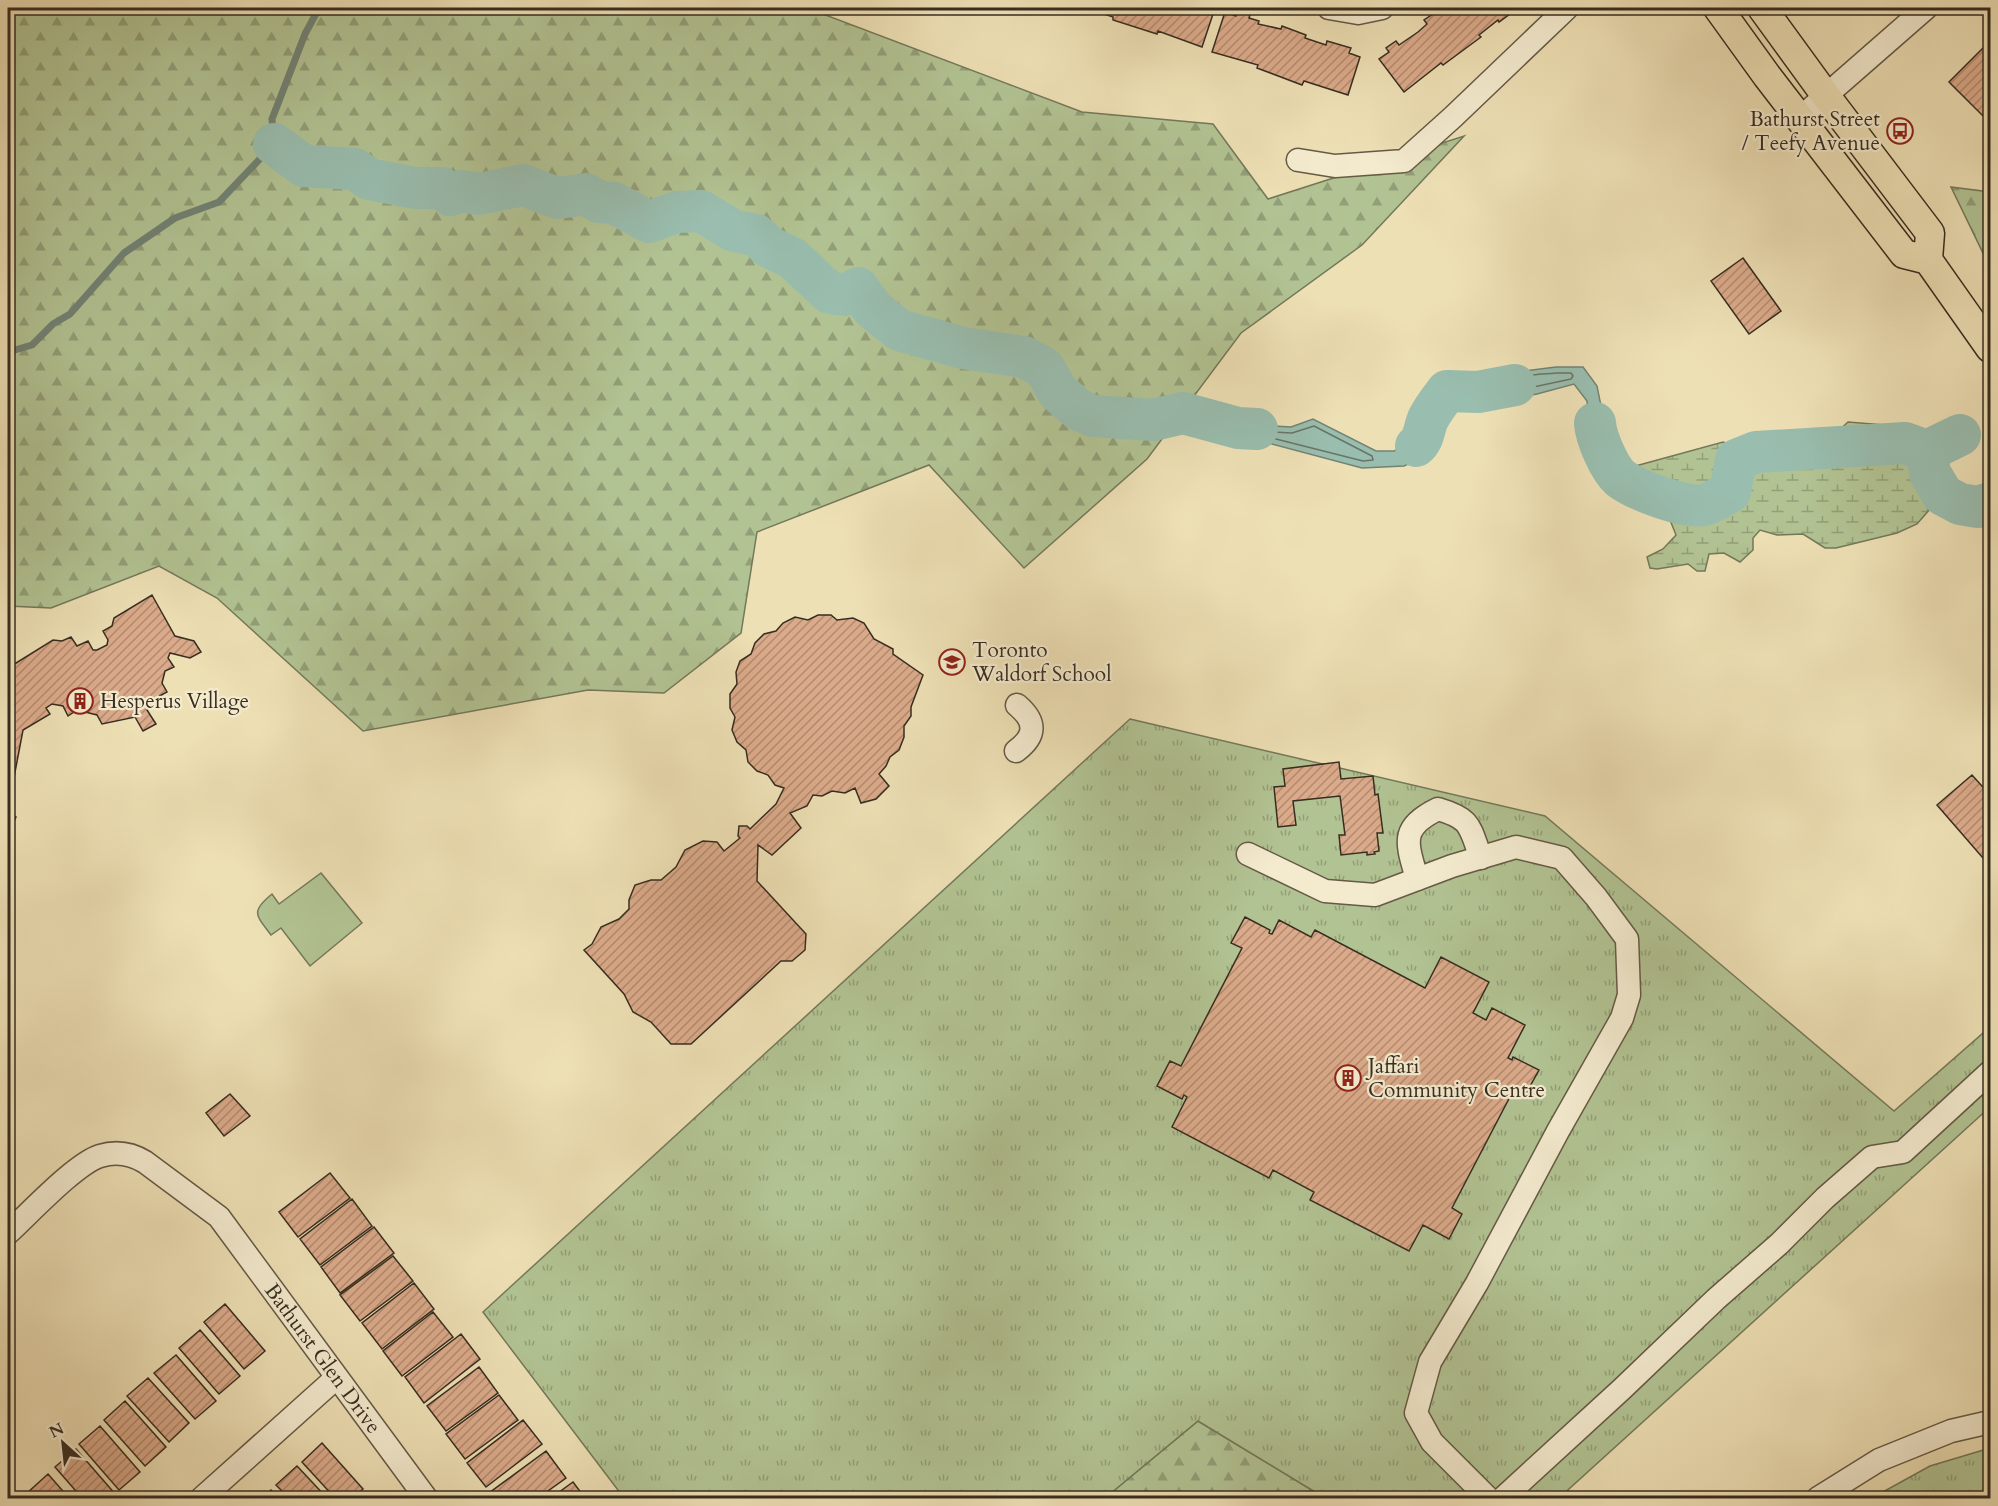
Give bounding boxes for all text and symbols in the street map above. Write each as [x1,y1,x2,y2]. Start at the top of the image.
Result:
place label: Bathurst Street / Teefy Avenue [1742,105,1880,158]
bus stop icon: Bathurst Street / Teefy Avenue [1885,116,1915,146]
place label: Toronto Waldorf School [971,636,1112,689]
school or university icon: Toronto Waldorf School [937,647,967,677]
building icon: Hesperus Village [65,686,95,716]
place label: Hesperus Village [100,687,249,716]
place label: Jaffari Community Centre [1365,1052,1545,1105]
building icon: Jaffari Community Centre [1333,1063,1363,1093]
street label: Bathurst Glen Drive [258,1278,388,1440]
north arrow [33,1413,93,1473]
text: N [45,1418,68,1443]

